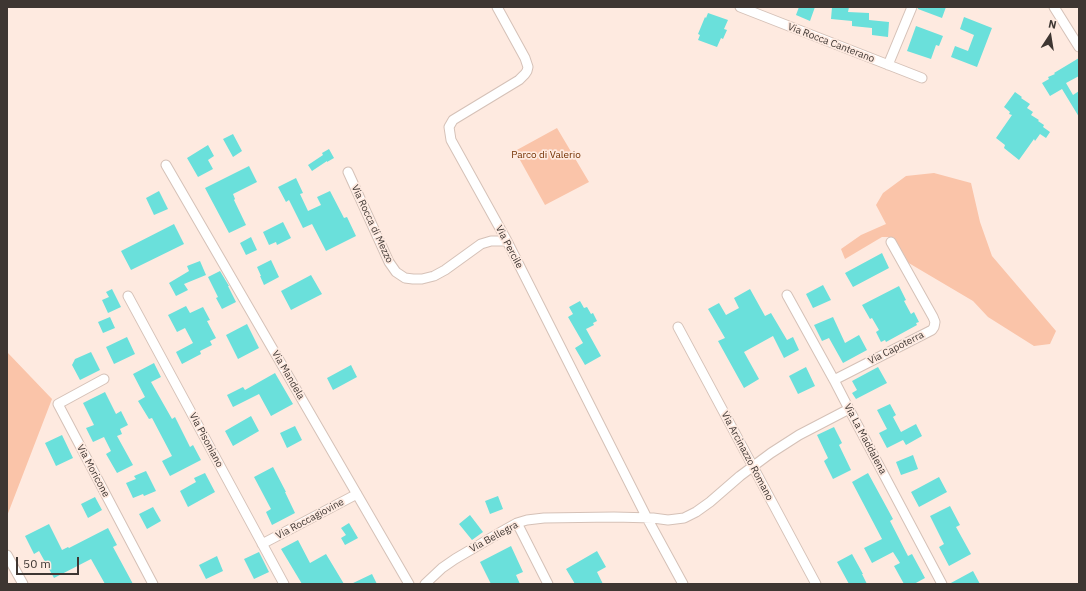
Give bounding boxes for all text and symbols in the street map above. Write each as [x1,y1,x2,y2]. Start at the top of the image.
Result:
north arrow [1030,16,1070,56]
text: N [1047,17,1058,32]
street label: Via Rocca Canterano [786,21,876,65]
park label: Parco di Valerio [511,149,581,161]
street label: Via Rocca di Mezzo [349,183,395,265]
street label: Via Percile [493,223,525,271]
street label: Via Capoterra [866,329,926,367]
street label: Via Mandela [269,348,307,402]
street label: Via La Maddalena [841,401,889,477]
street label: Via Arcinazzo Romano [718,409,776,503]
street label: Via Pisoniano [187,411,225,469]
street label: Via Moricone [74,443,112,499]
street label: Via Roccagiovine [274,496,346,542]
street label: Via Bellegra [468,519,520,555]
scale bar [18,549,81,575]
text: 50 m [23,556,51,571]

